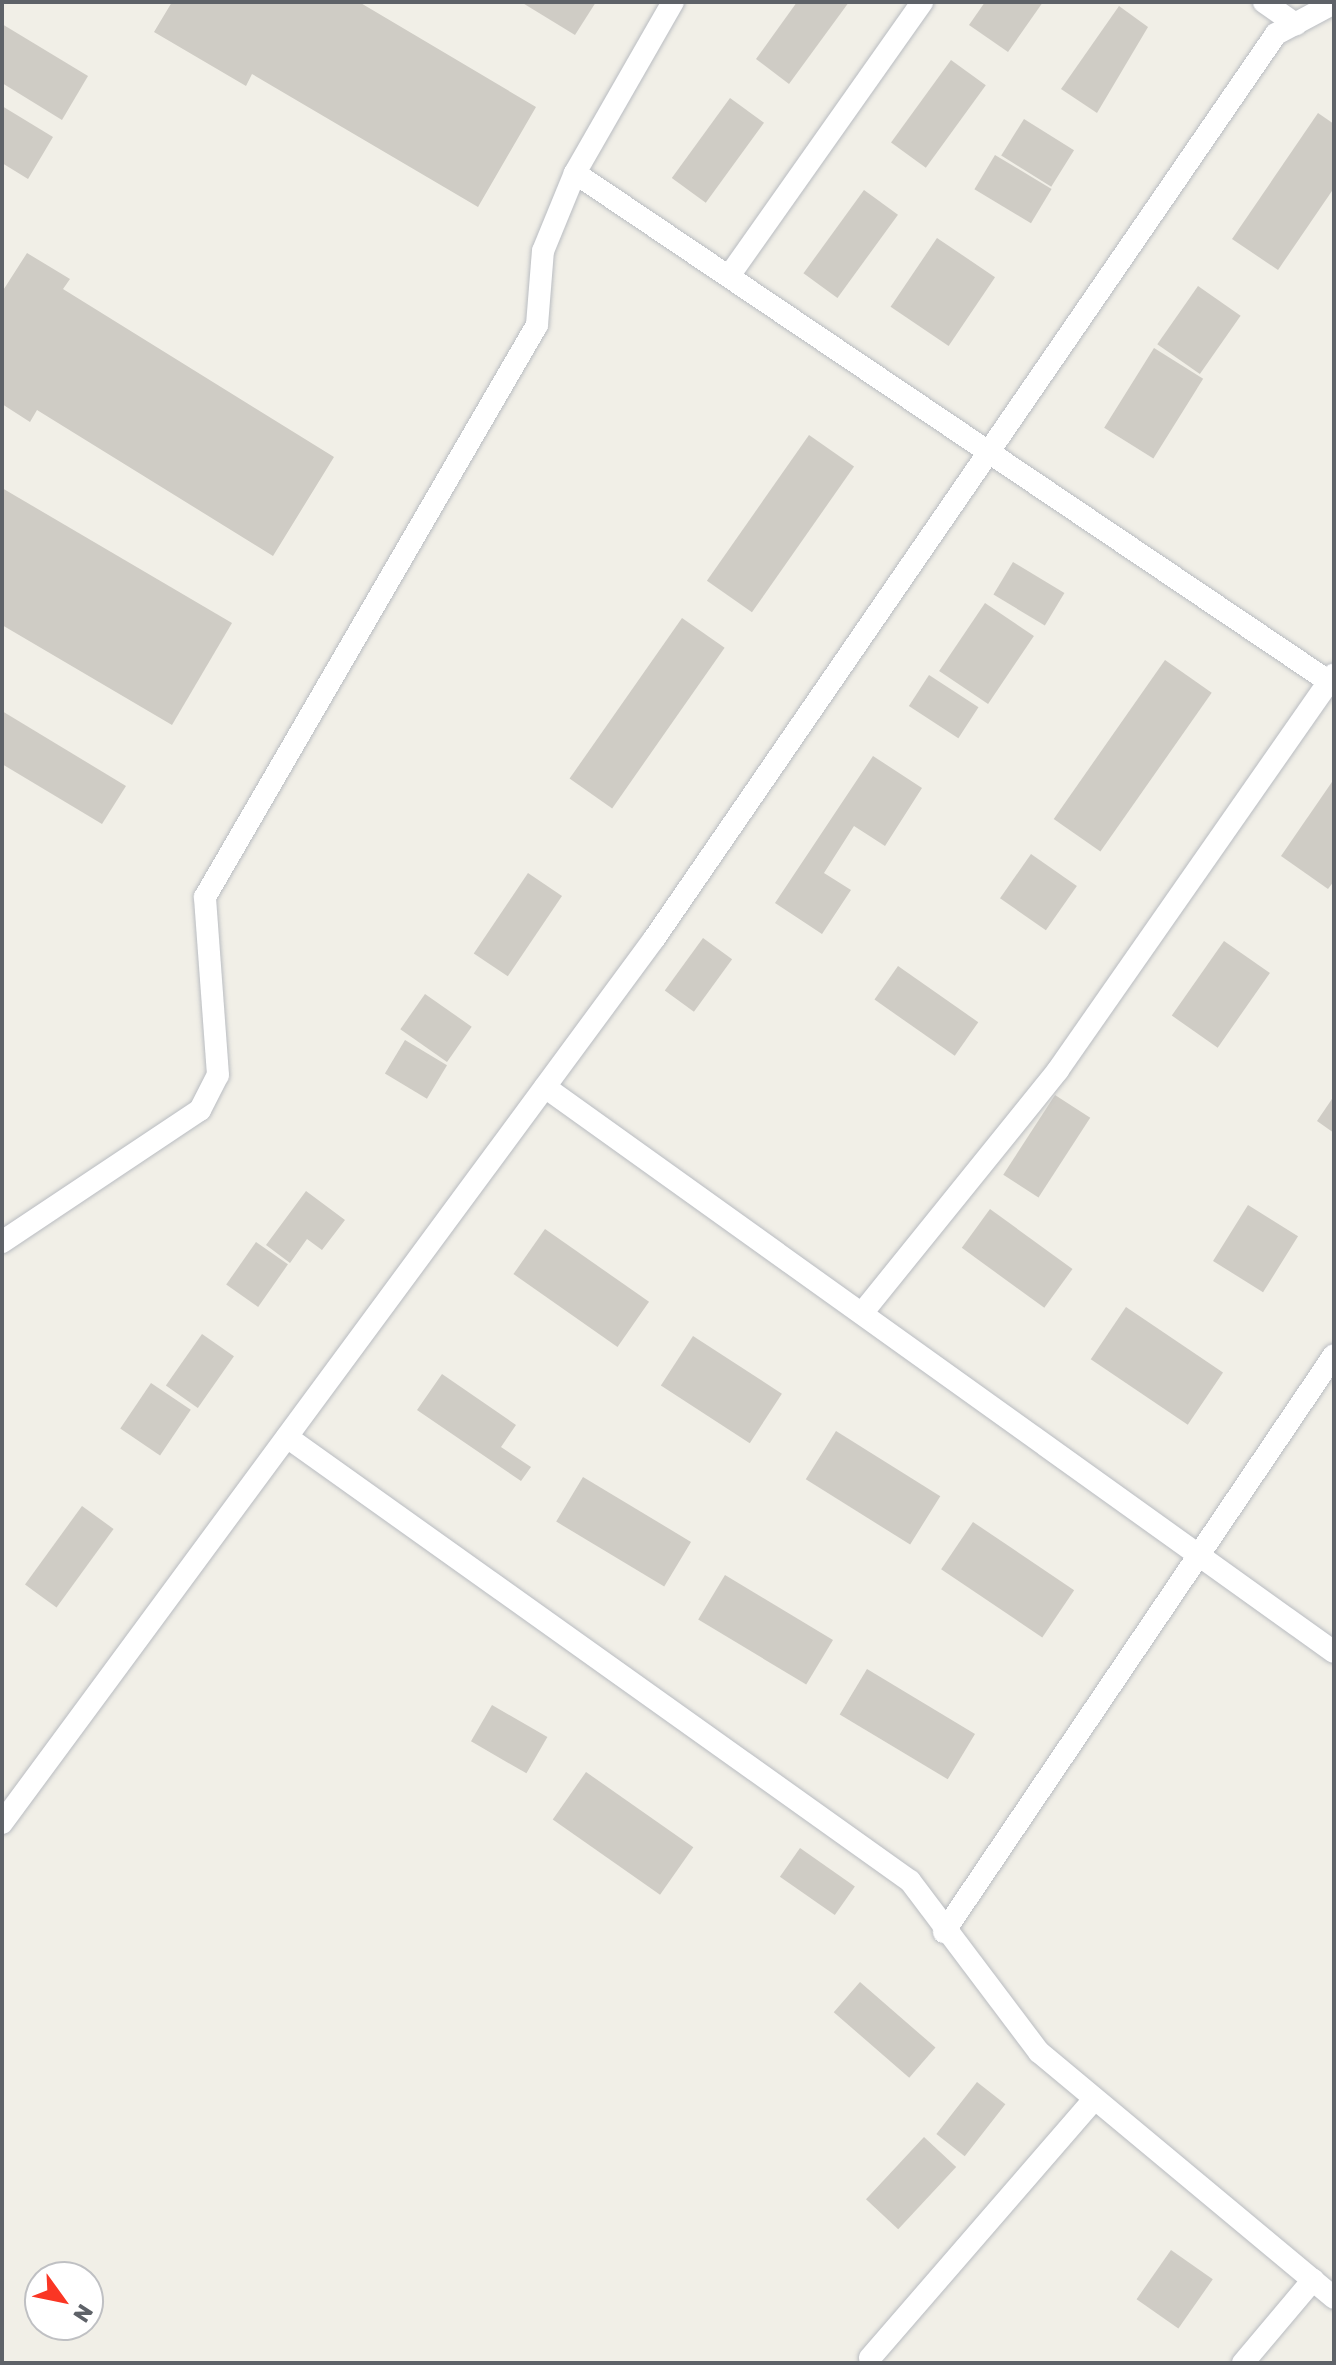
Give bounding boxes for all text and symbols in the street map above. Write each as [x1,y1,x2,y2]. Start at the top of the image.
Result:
north arrow [24,2261,104,2341]
text: N [67,2299,99,2327]

